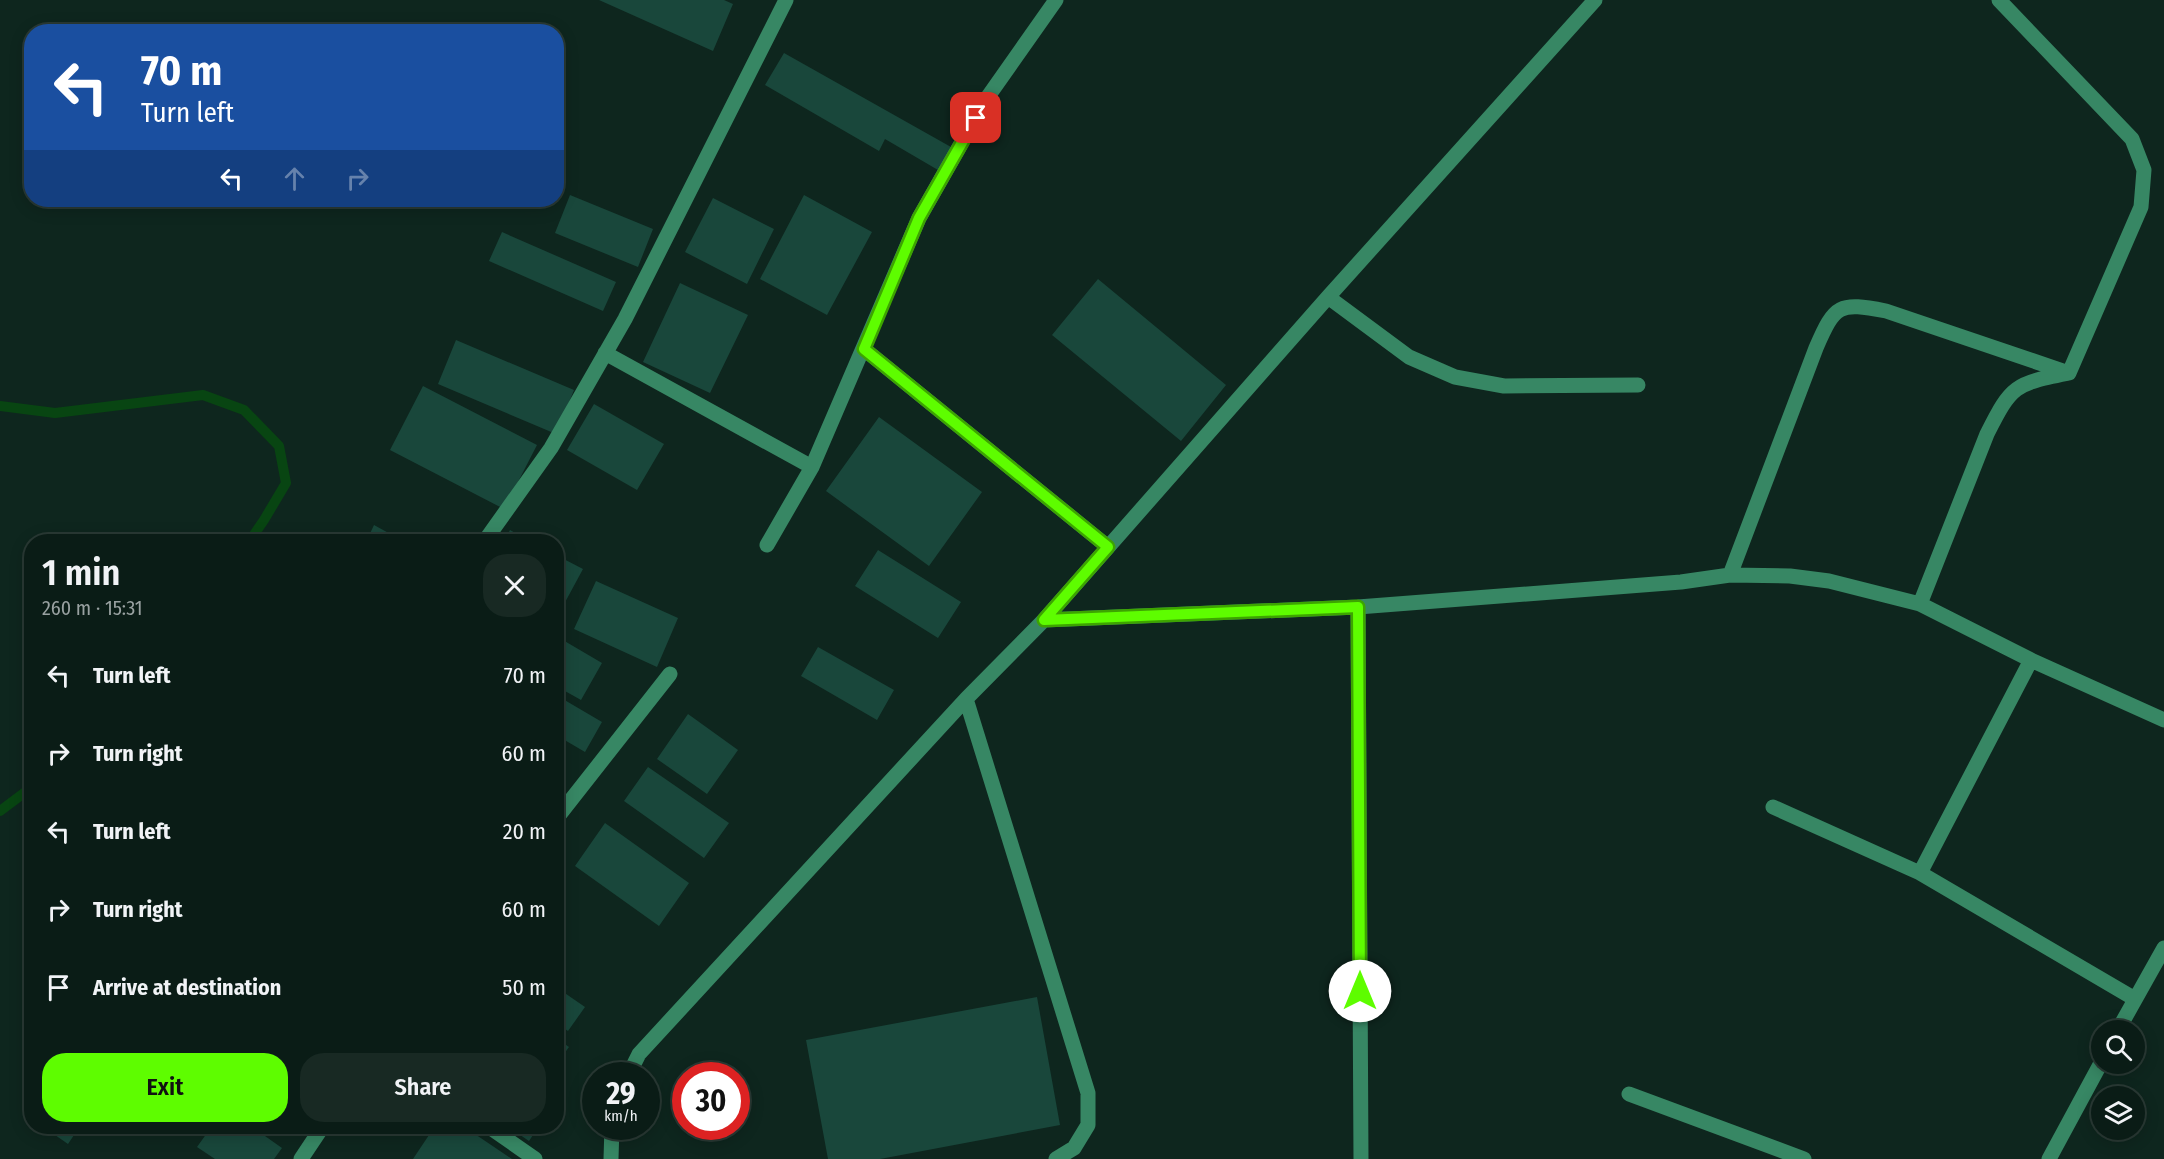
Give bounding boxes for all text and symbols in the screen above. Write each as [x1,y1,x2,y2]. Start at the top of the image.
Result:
text: 70 m [141,46,222,96]
icon: left [42,48,120,126]
pin [950,92,1001,143]
text: Turn left [141,97,234,129]
icon: arrive [959,101,992,134]
icon: left [215,162,248,195]
icon: ahead [278,162,311,195]
icon: right [341,162,374,195]
text: 1 min [42,551,120,595]
button: close [483,554,546,617]
text: 260 m · 15:31 [42,596,143,620]
icon: left [42,659,75,692]
text: Turn left [93,662,171,689]
text: 70 m [504,662,546,689]
icon: right [42,737,75,770]
text: Turn right [93,740,182,767]
text: 60 m [502,740,546,767]
icon: left [42,815,75,848]
text: Turn left [93,818,171,845]
text: 20 m [503,818,546,845]
icon: right [42,893,75,926]
text: Turn right [93,896,182,923]
text: 60 m [502,896,546,923]
position arrow [1328,959,1392,1023]
icon: arrive [42,971,75,1004]
text: Arrive at destination [93,974,281,1001]
text: 50 m [502,974,546,1001]
map controls [2091,1020,2145,1140]
button: search [2091,1020,2145,1074]
button: Exit [42,1053,288,1122]
button: Share [300,1053,546,1122]
speed limit sign: 30 [672,1062,750,1140]
text: 29 [606,1076,636,1112]
button: layers [2091,1086,2145,1140]
text: km/h [604,1107,638,1125]

